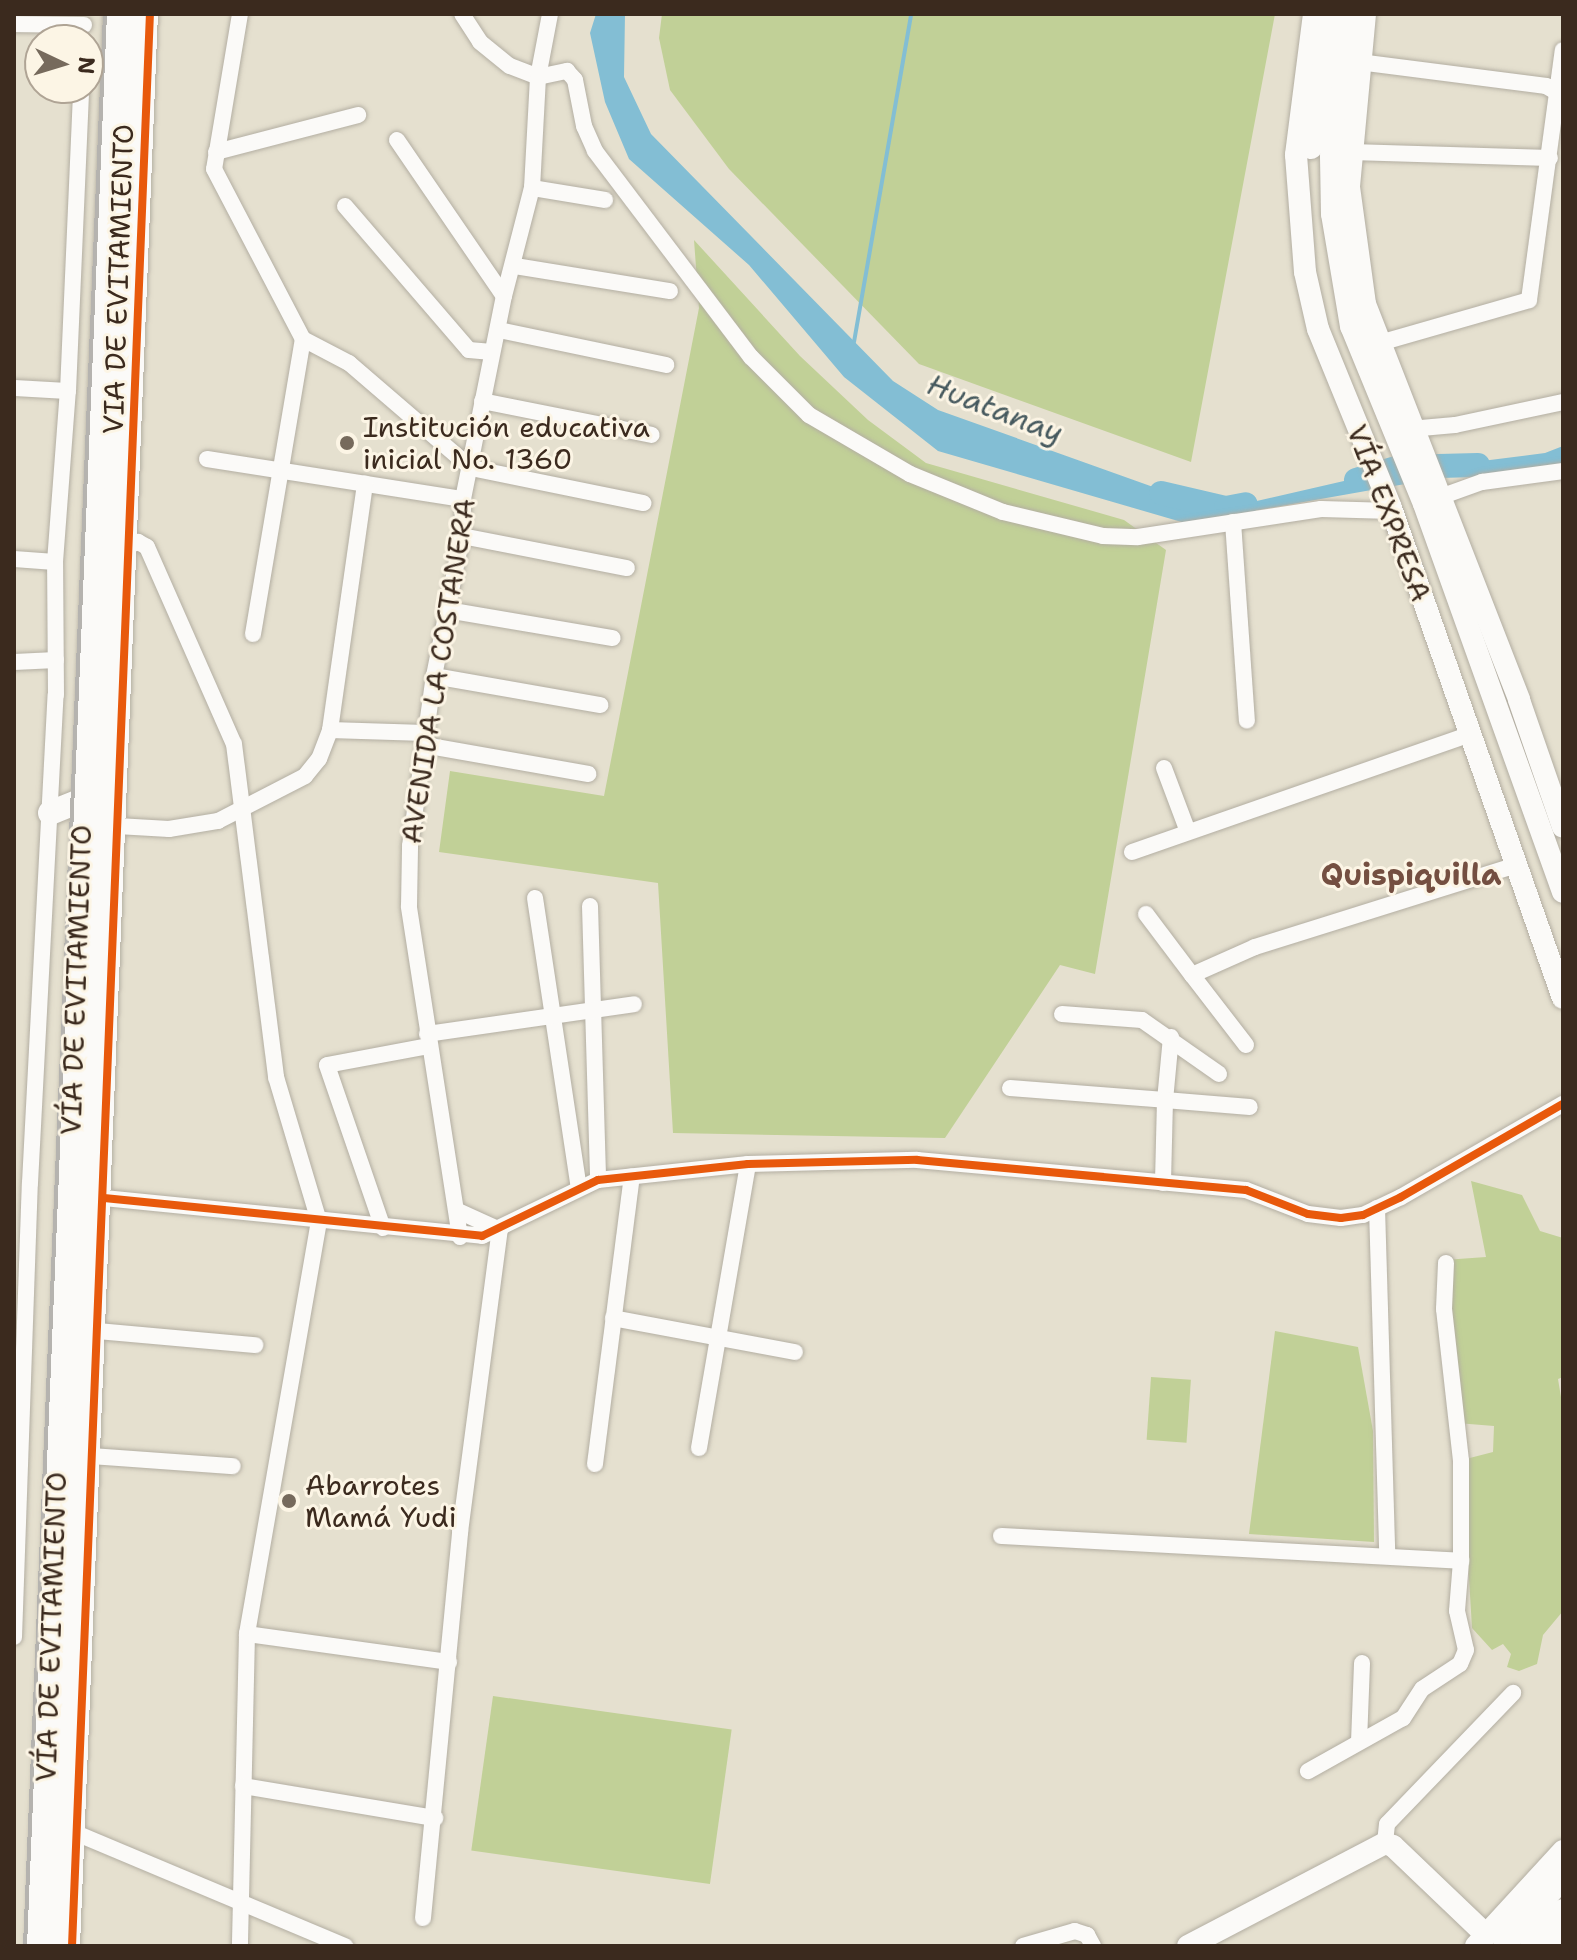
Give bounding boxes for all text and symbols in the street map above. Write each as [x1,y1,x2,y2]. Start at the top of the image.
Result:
north arrow [24,24,104,104]
text: N [71,56,102,75]
street label: VIA DE EVITAMIENTO [96,123,140,435]
water label: Huatanay [922,367,1068,451]
place label: Institución educativa inicial No. 1360 [363,410,650,476]
street label: VÍA EXPRESA [1340,420,1438,606]
marker: Institución educativa inicial No. 1360 [338,434,356,452]
street label: AVENIDA LA COSTANERA [394,496,482,846]
street label: VÍA DE EVITAMIENTO [54,824,98,1136]
district label: Quispiquilla [1320,857,1502,893]
place label: Abarrotes Mamá Yudi [305,1468,457,1534]
street label: VÍA DE EVITAMIENTO [29,1471,73,1783]
marker: Abarrotes Mamá Yudi [280,1492,298,1510]

